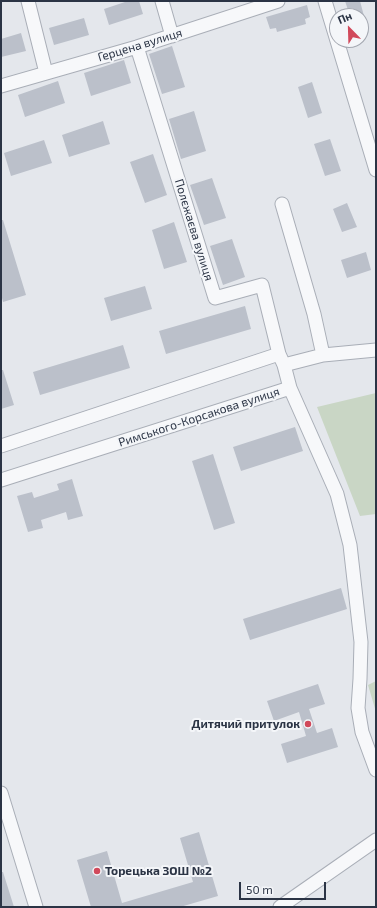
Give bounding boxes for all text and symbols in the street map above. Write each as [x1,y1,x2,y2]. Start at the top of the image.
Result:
north arrow [329,8,369,48]
text: Пн [335,9,354,26]
street label: Герцена вулиця [96,25,184,65]
street label: Полєжаєва вулиця [172,177,216,283]
street label: Римського-Корсакова вулиця [117,384,281,450]
place label: Дитячий притулок [192,717,300,731]
marker: Дитячий притулок [303,719,313,729]
place label: Торецька ЗОШ №2 [105,864,212,878]
marker: Торецька ЗОШ №2 [92,866,102,876]
scale bar [241,874,328,900]
text: 50 m [246,882,273,896]

